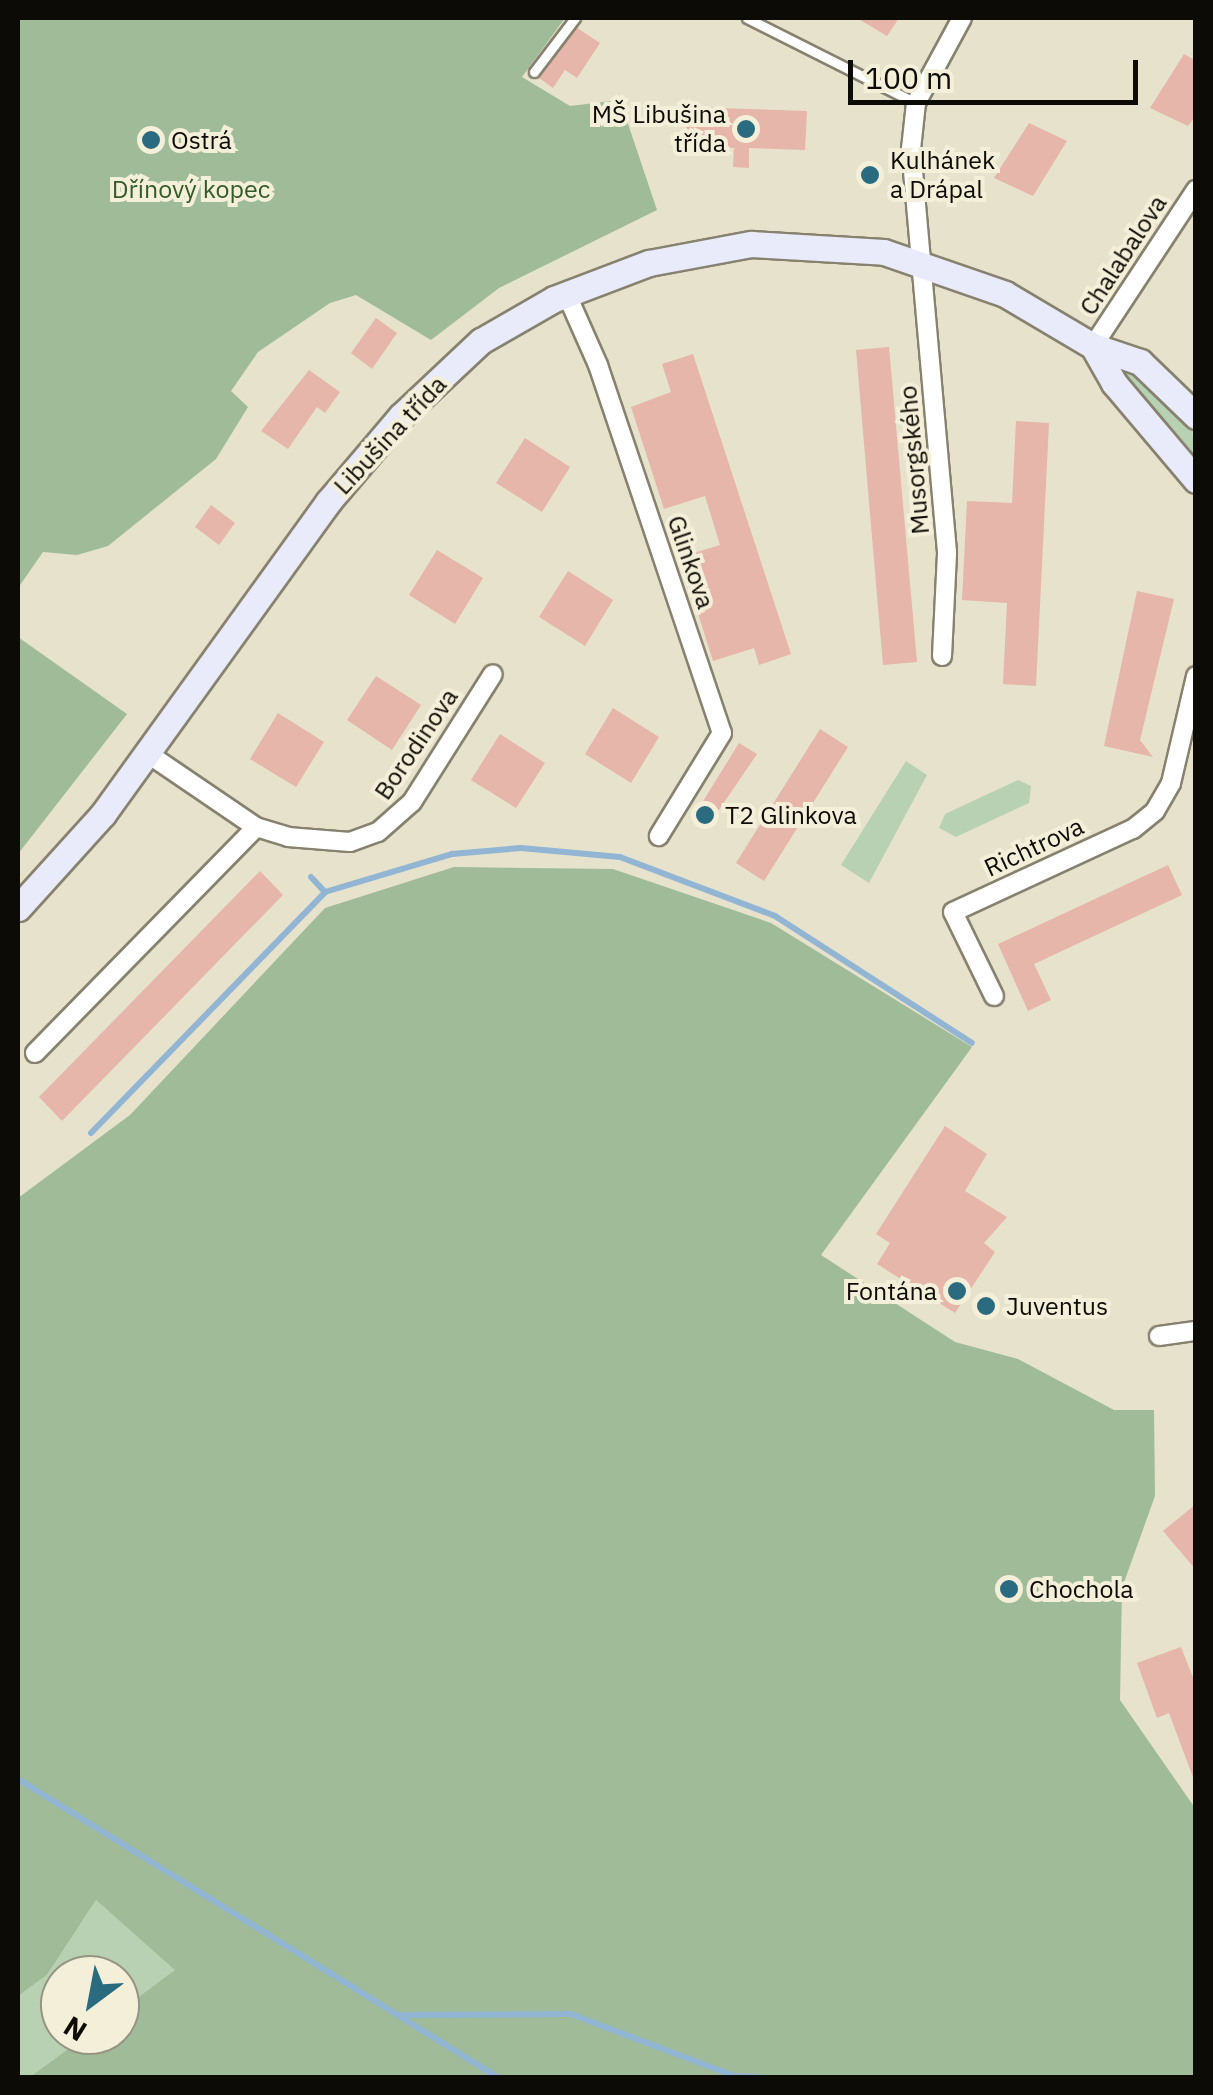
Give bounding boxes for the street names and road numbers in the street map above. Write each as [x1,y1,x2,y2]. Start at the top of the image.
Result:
street label: Chalabalova [1073,189,1173,321]
street label: Libušina třída [327,369,453,501]
street label: Musorgského [893,384,935,536]
street label: Glinkova [661,511,721,613]
street label: Borodinova [368,683,464,805]
street label: Richtrova [980,811,1088,883]

